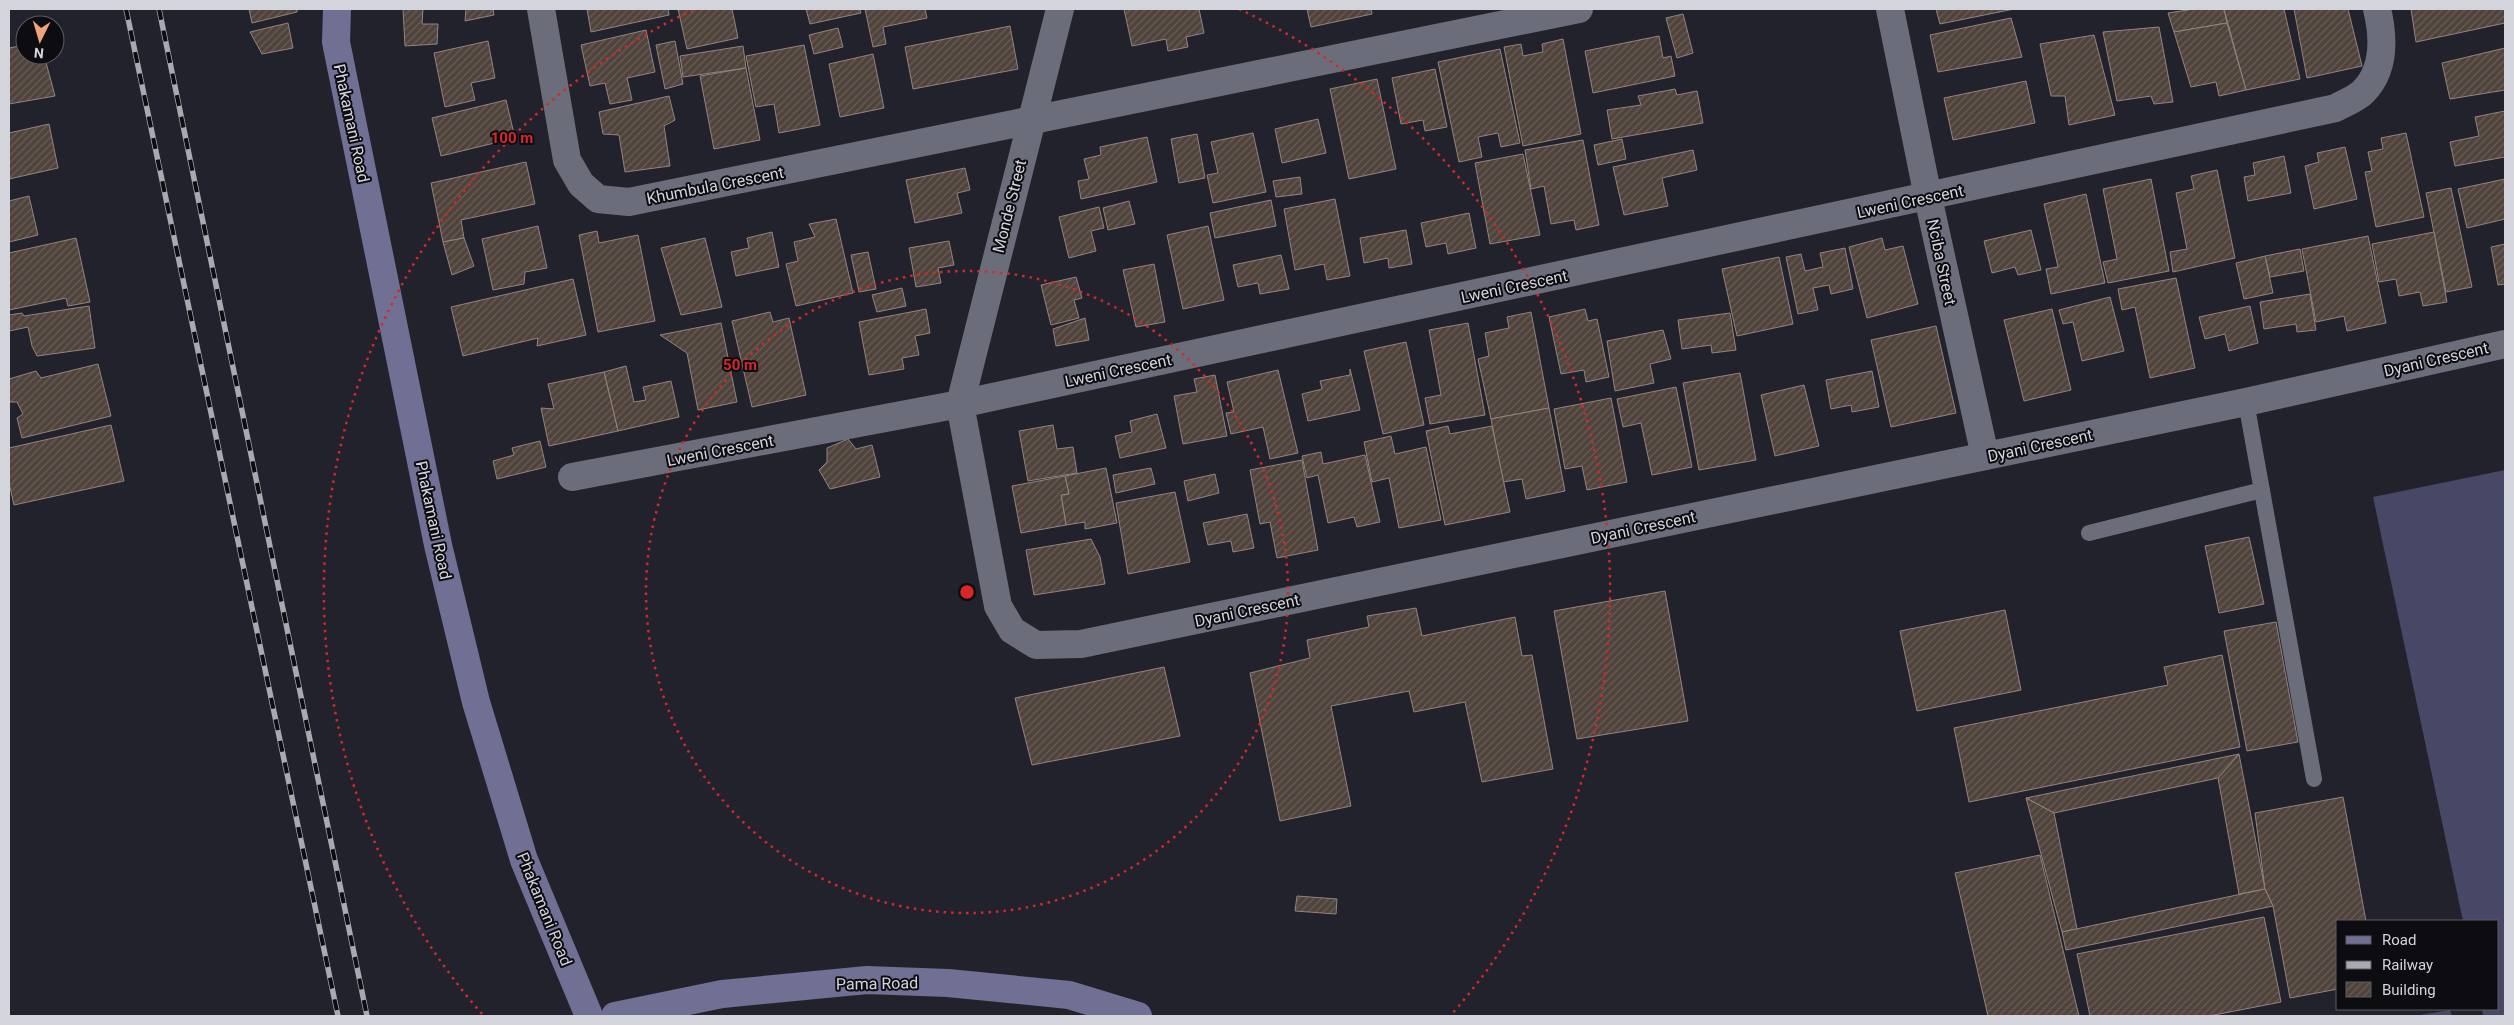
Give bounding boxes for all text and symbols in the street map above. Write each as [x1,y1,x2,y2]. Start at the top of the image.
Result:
north arrow [15,15,65,65]
text: N [33,45,44,61]
street label: Phakamani Road [330,62,373,184]
text: 100 m [491,129,533,147]
street label: Monde Street [989,157,1030,255]
street label: Khumbula Crescent [645,163,785,208]
street label: Lweni Crescent [1855,181,1965,222]
street label: Nciba Street [1923,217,1960,307]
street label: Lweni Crescent [1459,266,1569,307]
street label: Dyani Crescent [2382,338,2490,381]
street label: Lweni Crescent [1063,350,1173,391]
text: 50 m [723,356,757,374]
street label: Dyani Crescent [1986,425,2094,466]
street label: Lweni Crescent [665,431,775,470]
street label: Phakamani Road [412,459,455,581]
street label: Dyani Crescent [1589,507,1697,548]
centre of rings [958,583,976,601]
street label: Dyani Crescent [1193,590,1301,631]
street label: Phakamani Road [513,850,576,969]
legend [2336,920,2499,1010]
text: Road [2382,931,2416,949]
text: Railway [2382,956,2433,974]
street label: Pama Road [836,973,918,994]
text: Building [2382,981,2436,999]

